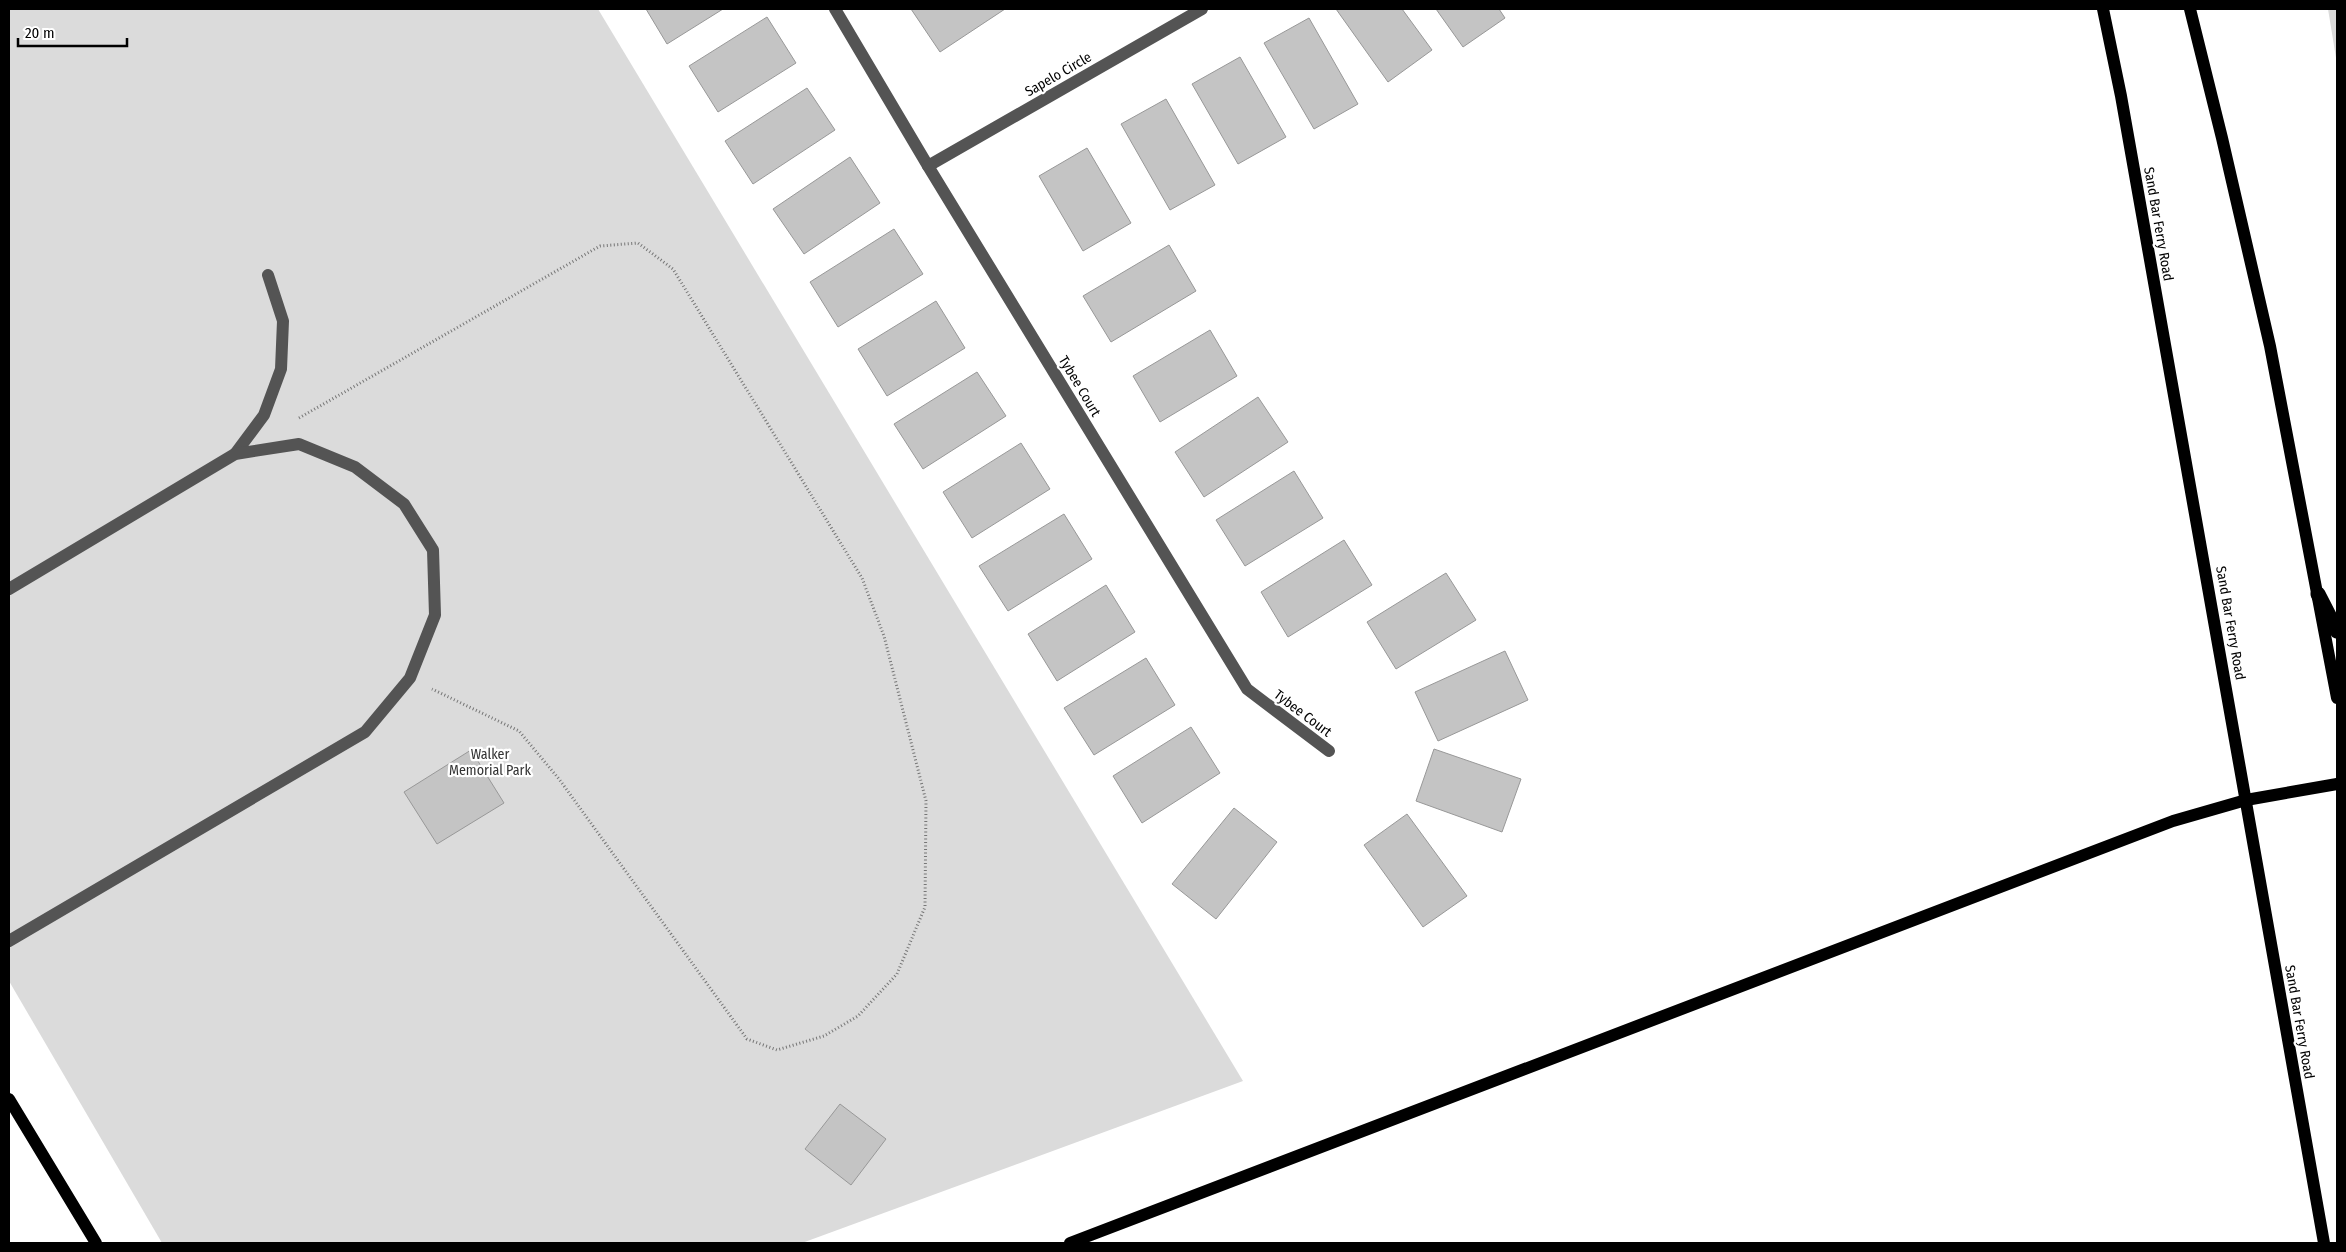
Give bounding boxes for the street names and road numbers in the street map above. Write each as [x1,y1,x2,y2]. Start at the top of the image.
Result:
street label: Sapelo Circle [1022,49,1095,100]
street label: Sand Bar Ferry Road [2140,166,2177,282]
street label: Tybee Court [1055,353,1105,420]
street label: Sand Bar Ferry Road [2212,565,2249,681]
street label: Tybee Court [1271,686,1335,741]
street label: Sand Bar Ferry Road [2281,964,2318,1080]

